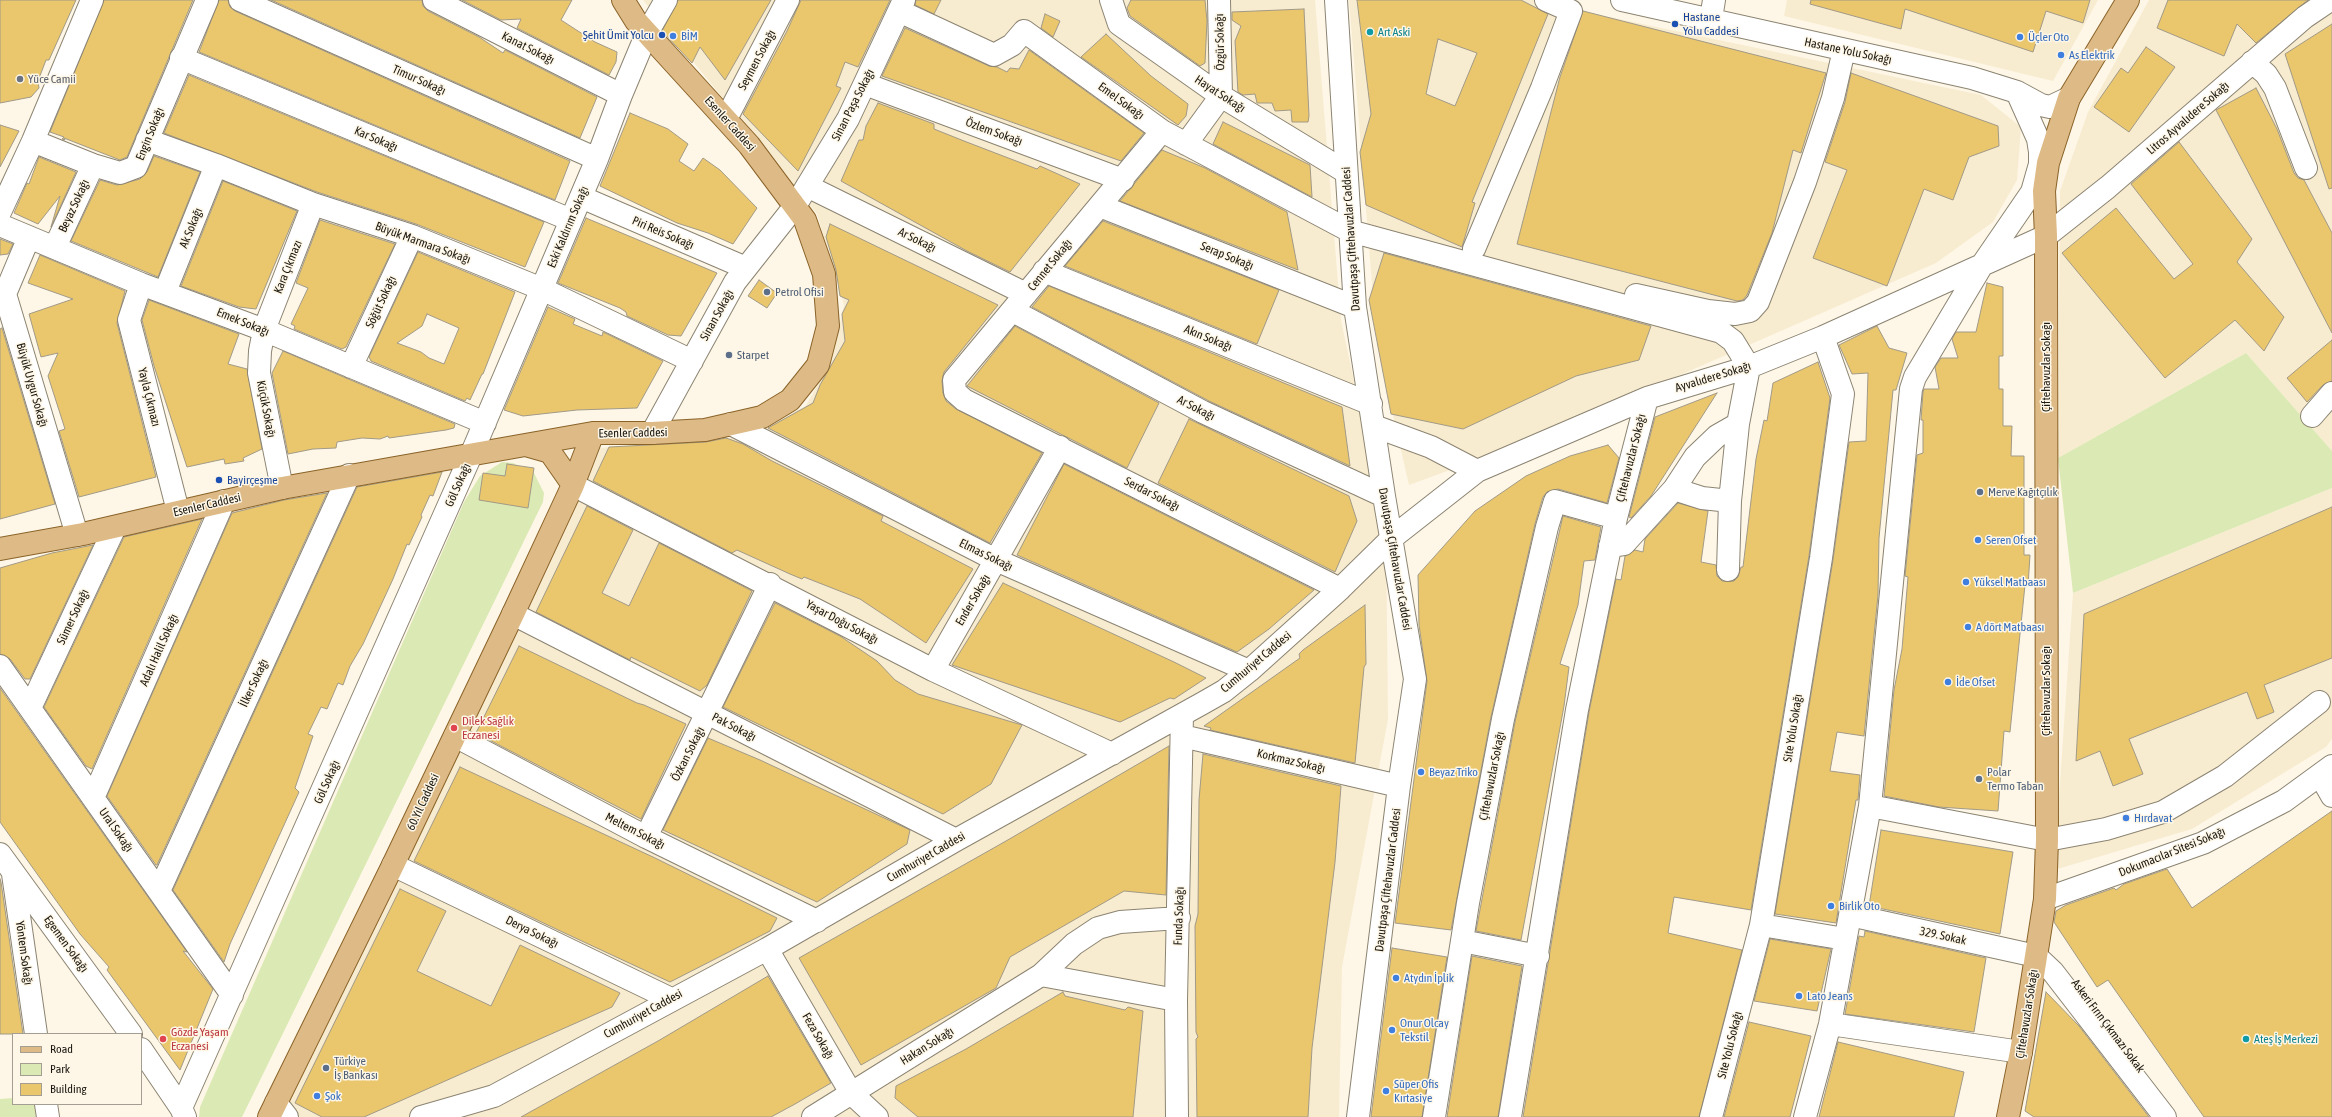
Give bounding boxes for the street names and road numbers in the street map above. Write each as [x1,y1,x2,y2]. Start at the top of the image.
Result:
street label: Özgür Sokağı [1212,13,1228,71]
street label: Seymen Sokağı [735,27,779,93]
street label: Kanat Sokağı [499,29,557,67]
street label: Hastane Yolu Sokağı [1803,35,1893,67]
street label: Timur Sokağı [390,62,448,98]
street label: Sinan Paşa Sokağı [829,67,877,143]
street label: Hayat Sokağı [1192,72,1248,116]
street label: Litros Ayvalıdere Sokağı [2144,78,2232,158]
street label: Emel Sokağı [1095,79,1147,123]
street label: Esenler Caddesi [702,94,758,154]
street label: Engin Sokağı [133,105,167,163]
street label: Özlem Sokağı [964,115,1024,149]
street label: Kar Sokağı [352,123,400,155]
street label: Davutpaşa Çiftehavuzlar Caddesi [1339,166,1363,312]
street label: Beyaz Sokağı [55,177,93,235]
street label: Eski Kaldırım Sokağı [544,184,592,270]
street label: Ak Sokağı [176,206,206,250]
street label: Piri Reis Sokağı [630,213,696,253]
street label: Büyük Marmara Sokağı [373,219,473,267]
street label: Ar Sokağı [896,225,938,255]
street label: Cennet Sokağı [1025,236,1075,294]
street label: Kara Çıkmazı [271,238,305,296]
street label: Serap Sokağı [1198,239,1256,273]
street label: Söğüt Sokağı [363,273,399,331]
street label: Sinan Sokağı [697,287,737,343]
street label: Emek Sokağı [215,305,271,339]
street label: Akın Sokağı [1182,322,1234,354]
street label: Çiftehavuzlar Sokağı [2039,322,2053,412]
street label: Büyük Uygur Sokağı [13,341,51,429]
street label: Ayvalıdere Sokağı [1673,359,1753,395]
street label: Yayla Çıkmazı [135,366,163,428]
street label: Küçük Sokağı [253,379,279,439]
street label: Ar Sokağı [1175,392,1217,424]
street label: Çiftehavuzlar Sokağı [1613,413,1649,503]
street label: Esenler Caddesi [598,425,668,441]
street label: Göl Sokağı [442,461,474,509]
street label: Serdar Sokağı [1122,474,1182,514]
street label: Davutpaşa Çiftehavuzlar Caddesi [1375,487,1415,631]
street label: Esenler Caddesi [172,490,242,520]
street label: Elmas Sokağı [957,536,1015,574]
street label: Ender Sokağı [953,572,993,628]
street label: Sümer Sokağı [54,587,92,647]
street label: Yaşar Doğu Sokağı [803,597,881,647]
street label: Adalı Halil Sokağı [137,612,181,688]
street label: Cumhuriyet Caddesi [1218,628,1294,696]
street label: Çiftehavuzlar Sokağı [2039,646,2053,736]
street label: İlker Sokağı [237,657,271,709]
street label: Site Yolu Sokağı [1781,693,1805,763]
street label: Pak Sokağı [710,710,758,744]
street label: Özkan Sokağı [668,724,708,784]
street label: Çiftehavuzlar Sokağı [1476,730,1508,822]
street label: Korkmaz Sokağı [1255,746,1327,776]
street label: Göl Sokağı [311,758,343,806]
street label: 60.Yıl Caddesi [404,771,442,833]
street label: Ural Sokağı [96,805,136,855]
street label: Davutpaşa Çiftehavuzlar Caddesi [1372,807,1404,953]
street label: Meltem Sokağı [603,810,667,852]
street label: Dokumacılar Sitesi Sokağı [2117,824,2227,880]
street label: Cumhuriyet Caddesi [884,829,968,885]
street label: Funda Sokağı [1171,886,1187,946]
street label: Egemen Sokağı [41,913,91,975]
street label: Derya Sokağı [503,913,561,951]
street label: Yöntem Sokağı [12,920,36,986]
street label: 329. Sokak [1918,924,1968,948]
street label: Çiftehavuzlar Sokağı [2013,968,2041,1060]
street label: Askeri Fırın Çıkmazı Sokak [2068,976,2148,1076]
street label: Cumhuriyet Caddesi [601,986,685,1042]
street label: Feza Sokağı [799,1010,837,1062]
street label: Site Yolu Sokağı [1715,1010,1745,1080]
street label: Hakan Sokağı [898,1024,956,1068]

